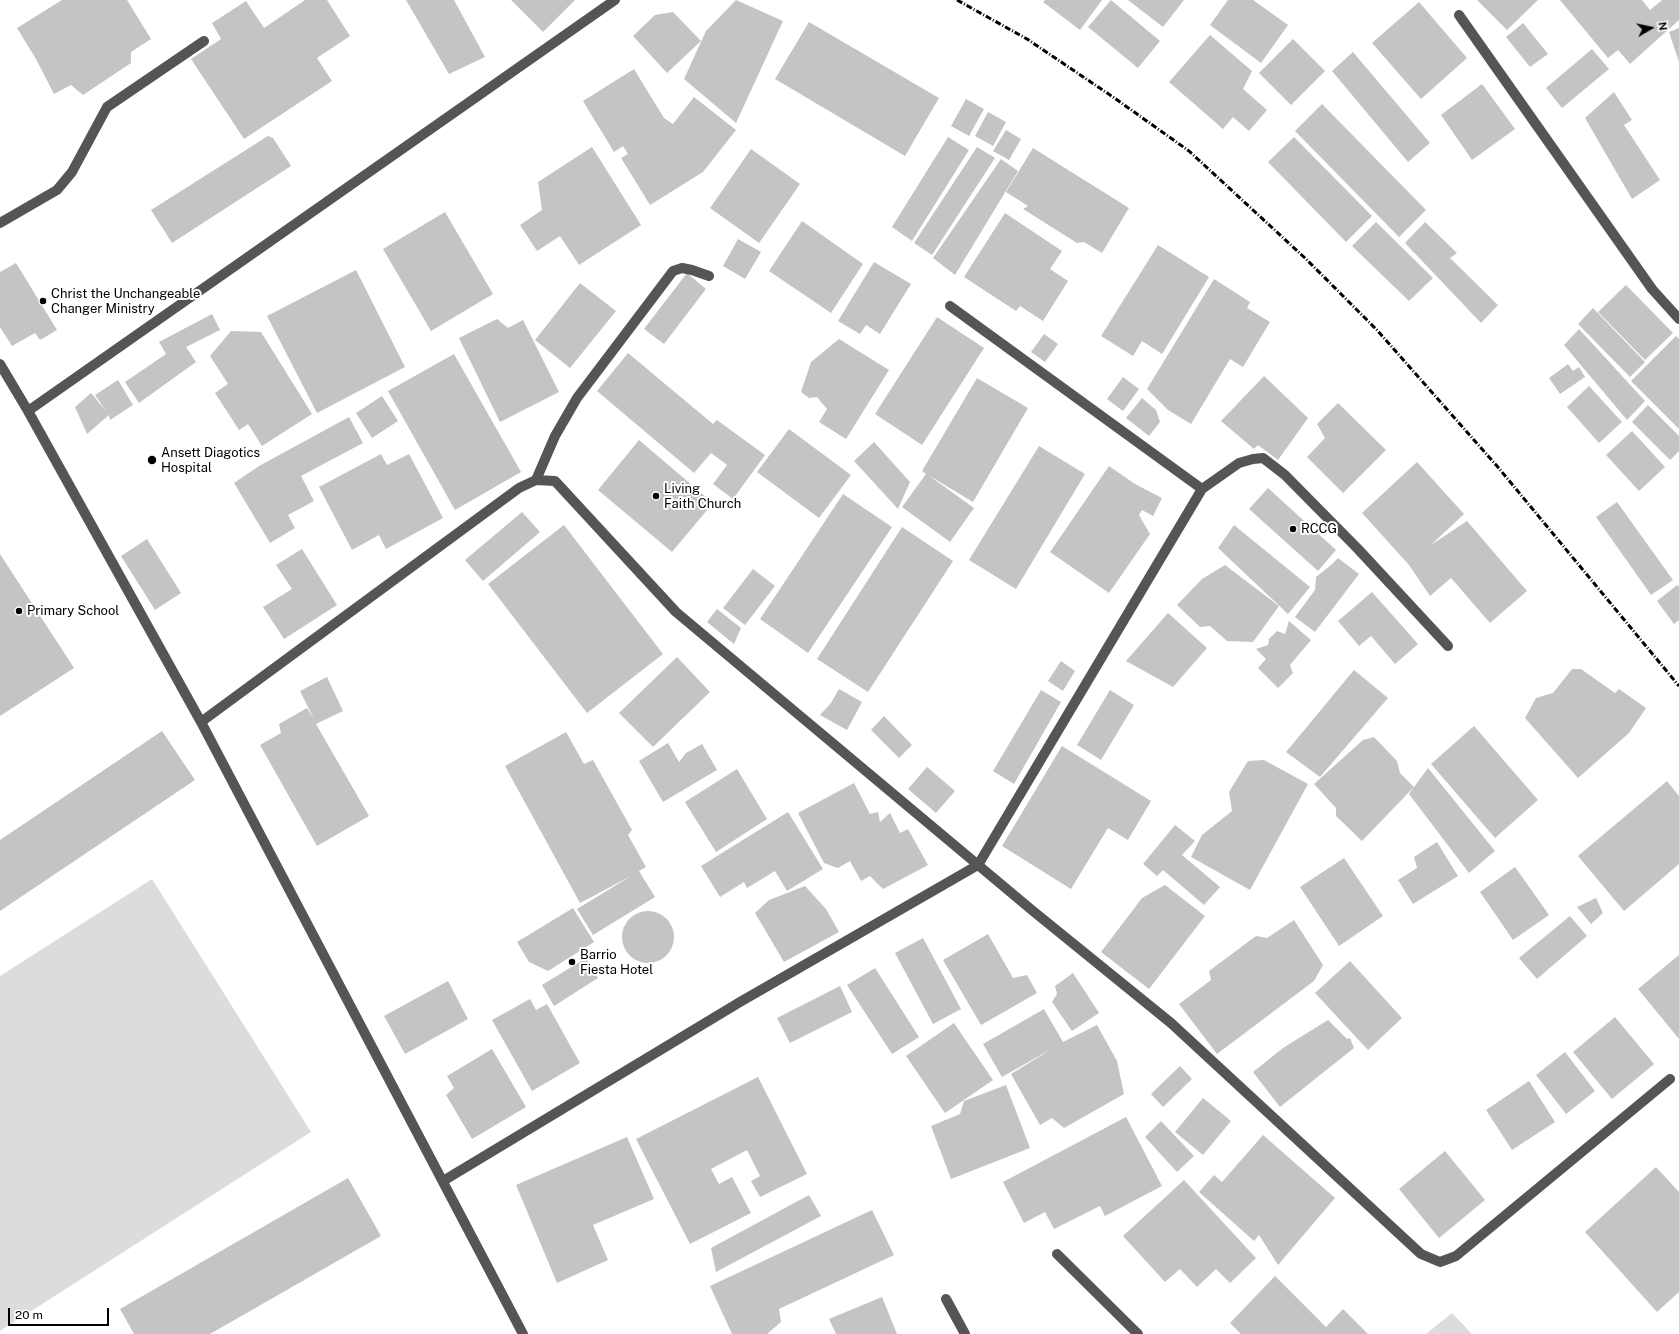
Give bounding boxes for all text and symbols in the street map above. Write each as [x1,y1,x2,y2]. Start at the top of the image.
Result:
north arrow [1631,8,1671,48]
text: N [1656,21,1669,31]
place label: Christ the Unchangeable Changer Ministry [51,286,200,317]
marker: Christ the Unchangeable Changer Ministry [38,296,48,306]
place label: Ansett Diagotics Hospital [161,445,260,476]
marker: Ansett Diagotics Hospital [146,454,158,466]
place label: Living Faith Church [664,481,741,512]
marker: Living Faith Church [651,491,661,501]
place label: RCCG [1301,521,1337,537]
marker: RCCG [1288,524,1298,534]
place label: Primary School [27,603,119,619]
marker: Primary School [14,606,24,616]
place label: Barrio Fiesta Hotel [580,947,653,978]
marker: Barrio Fiesta Hotel [567,957,577,967]
scale bar [10,1300,111,1326]
text: 20 m [15,1308,43,1322]

